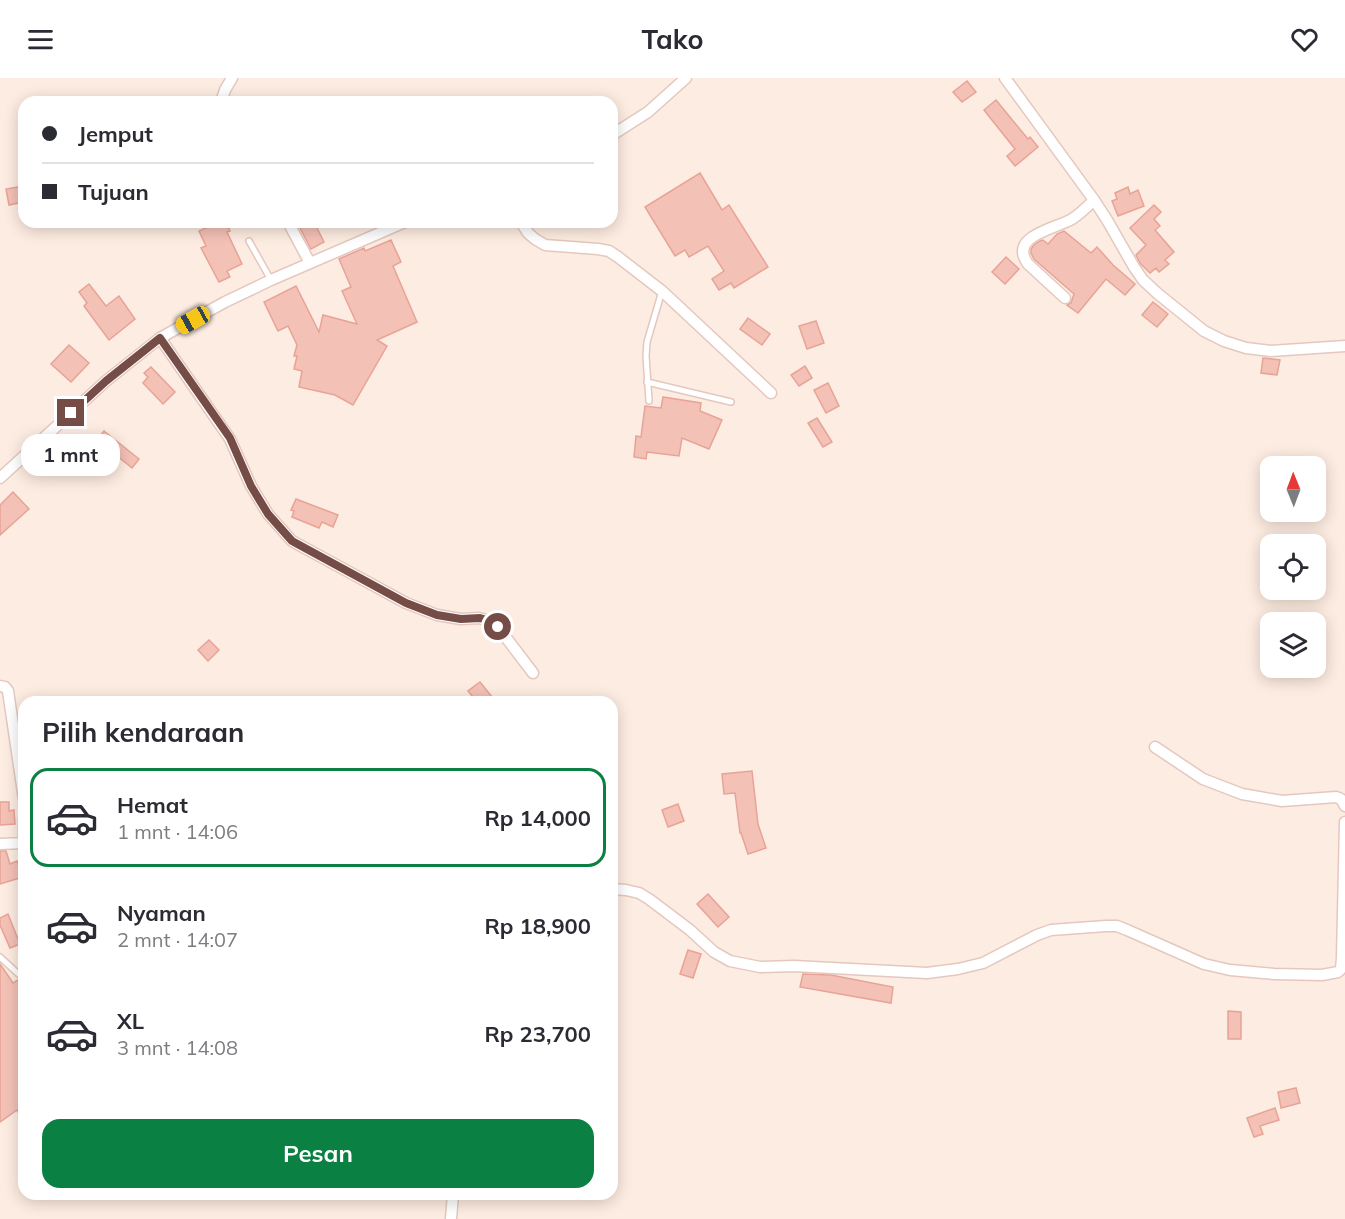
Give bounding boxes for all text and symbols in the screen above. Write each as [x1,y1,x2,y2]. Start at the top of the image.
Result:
text: Tako [642,22,703,56]
icon: menu [24,23,57,56]
icon: heart [1288,23,1321,56]
text: Jemput [78,120,153,148]
text: Tujuan [78,178,149,206]
car [173,303,213,337]
route end [57,399,84,426]
callout: 1 mnt [22,434,121,476]
text: 1 mnt [43,442,98,467]
north arrow [1260,456,1326,522]
map controls [1260,456,1326,678]
button: locate [1260,534,1326,600]
button: layers [1260,612,1326,678]
route start [484,613,511,640]
text: Pilih kendaraan [42,715,244,749]
icon: car [45,791,99,845]
text: Hemat [117,791,188,819]
text: Rp 14,000 [484,804,591,832]
text: 1 mnt · 14:06 [117,819,238,844]
icon: car [45,899,99,953]
text: Nyaman [117,899,206,927]
text: Rp 18,900 [484,912,591,940]
text: 2 mnt · 14:07 [117,927,238,952]
icon: car [45,1007,99,1061]
text: XL [117,1007,144,1035]
text: Rp 23,700 [484,1020,591,1048]
text: 3 mnt · 14:08 [117,1035,238,1060]
button: Pesan [42,1119,594,1188]

